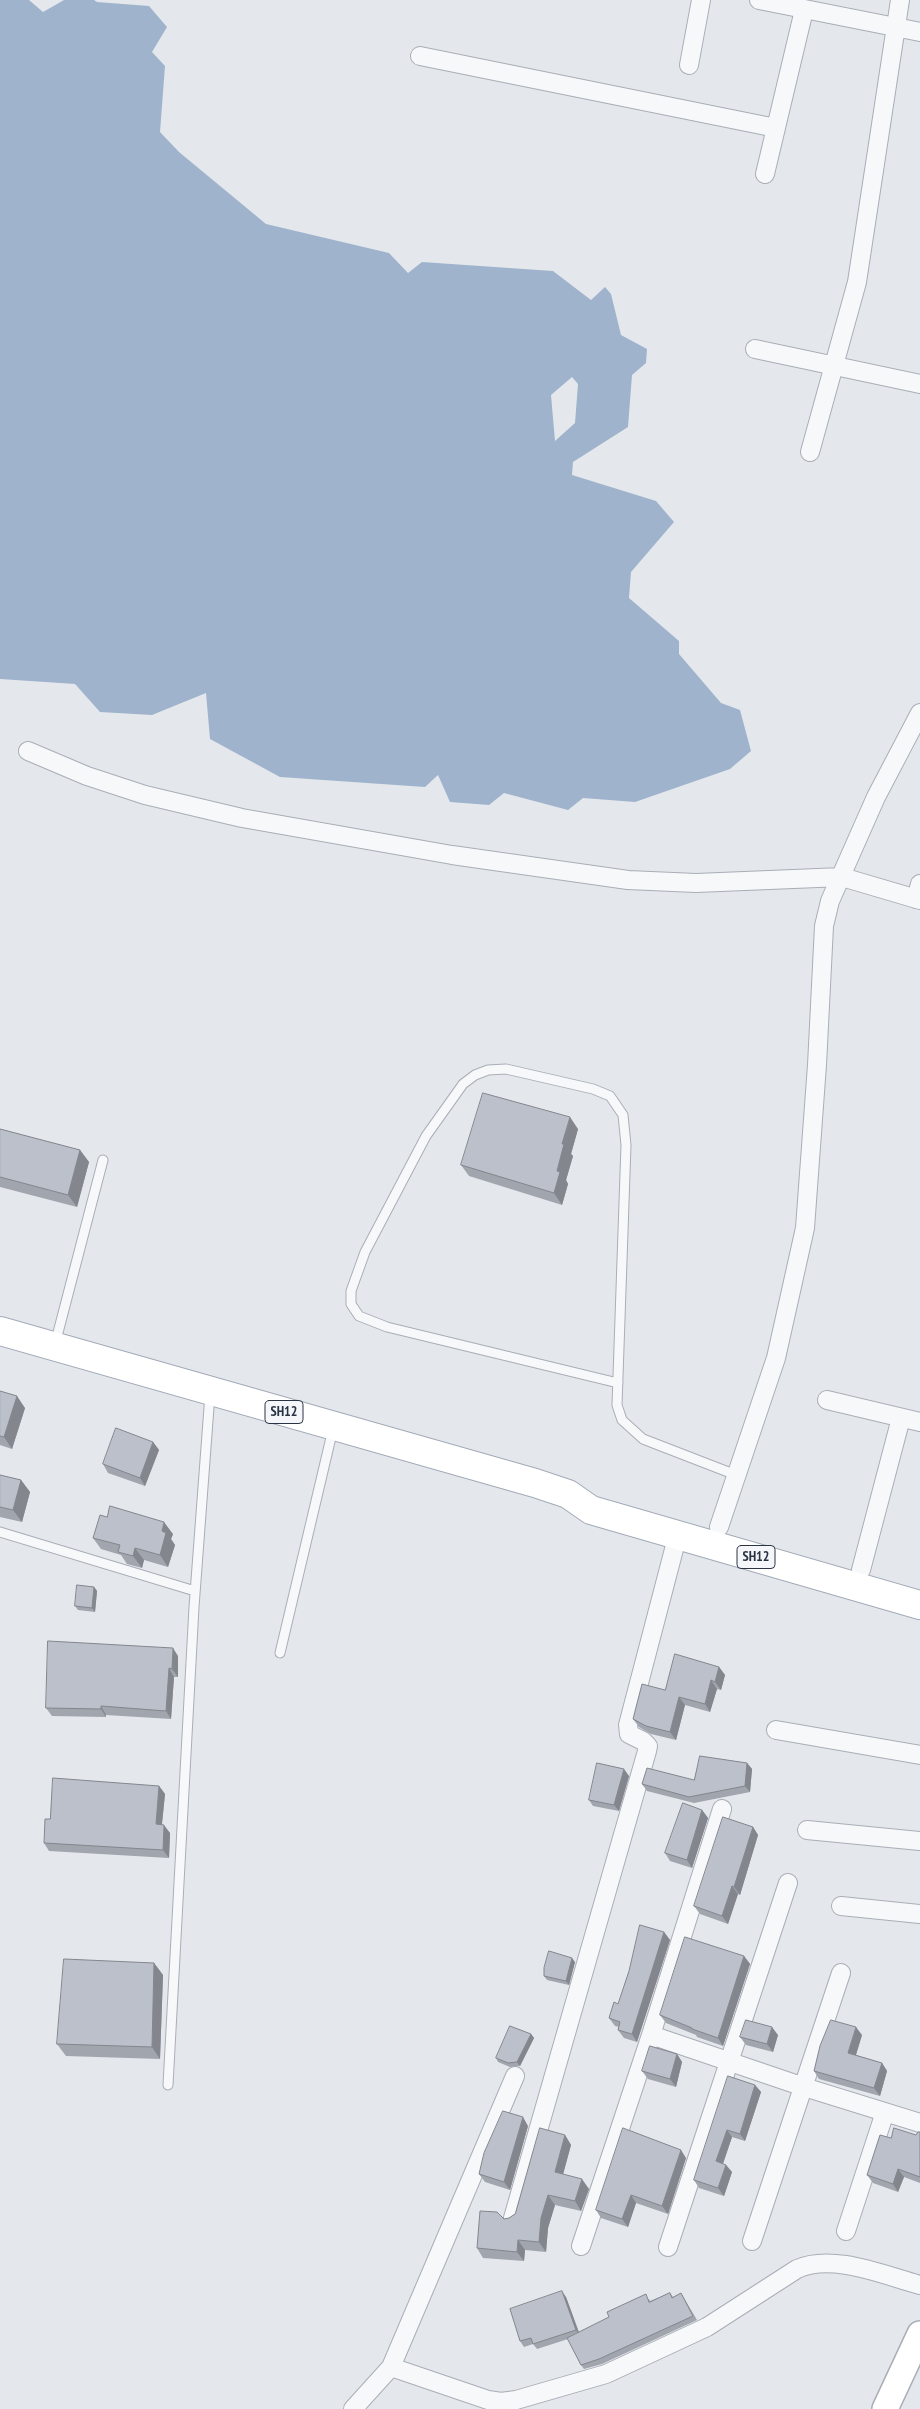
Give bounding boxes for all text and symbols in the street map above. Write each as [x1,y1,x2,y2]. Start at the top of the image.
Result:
road number: SH12 [265,1400,303,1424]
road number: SH12 [737,1545,775,1568]

